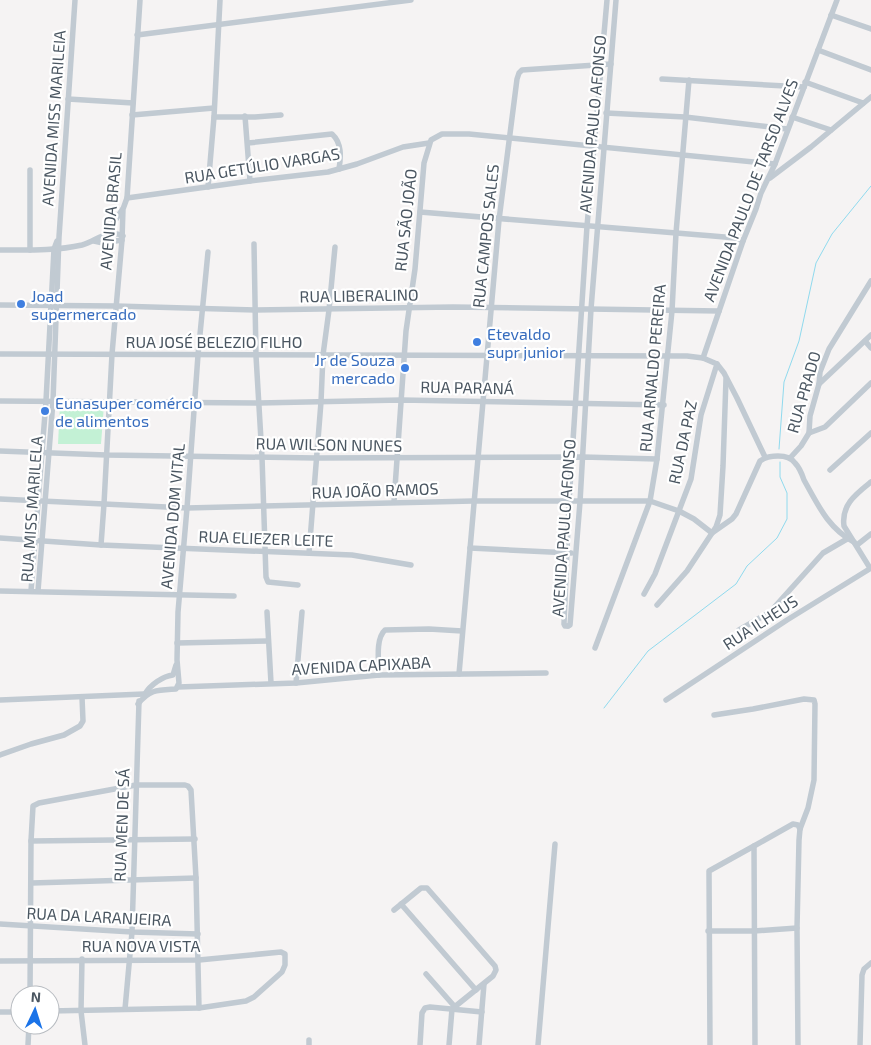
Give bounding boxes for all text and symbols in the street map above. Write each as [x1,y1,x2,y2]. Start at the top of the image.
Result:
street label: AVENIDA MISS MARILEIA [37,29,69,207]
street label: AVENIDA PAULO AFONSO [575,34,609,214]
street label: AVENIDA PAULO DE TARSO ALVES [699,76,801,304]
street label: RUA GETÚLIO VARGAS [183,143,341,187]
street label: AVENIDA BRASIL [95,151,125,271]
street label: RUA CAMPOS SALES [468,163,502,309]
street label: RUA SÃO JOÃO [390,168,420,272]
street label: RUA ARNALDO PEREIRA [635,283,669,453]
street label: RUA LIBERALINO [299,284,419,306]
place label: Joad supermercado [31,286,136,323]
marker: Joad supermercado [15,298,27,310]
place label: Etevaldo supr junior [487,324,566,362]
street label: RUA JOSÉ BELEZIO FILHO [126,332,302,351]
marker: Etevaldo supr junior [471,336,483,348]
street label: RUA PRADO [782,349,824,435]
place label: Jr de Souza mercado [314,350,395,387]
marker: Jr de Souza mercado [399,362,411,374]
street label: RUA PARANÁ [420,377,514,397]
place label: Eunasuper comércio de alimentos [55,393,202,430]
street label: RUA DA PAZ [664,398,700,486]
marker: Eunasuper comércio de alimentos [39,405,51,417]
street label: RUA WILSON NUNES [256,433,402,455]
street label: RUA MISS MARILELA [16,435,46,583]
street label: AVENIDA PAULO AFONSO [547,438,579,618]
street label: AVENIDA DOM VITAL [156,442,188,590]
street label: RUA JOÃO RAMOS [311,478,439,502]
street label: RUA ELIEZER LEITE [198,526,334,550]
street label: RUA ILHEUS [719,591,801,653]
street label: AVENIDA CAPIXABA [291,652,431,678]
street label: RUA MEN DE SÁ [110,768,132,882]
street label: RUA DA LARANJEIRA [26,903,172,929]
street label: RUA NOVA VISTA [82,936,200,955]
north arrow [10,985,60,1035]
text: N [30,988,42,1005]

